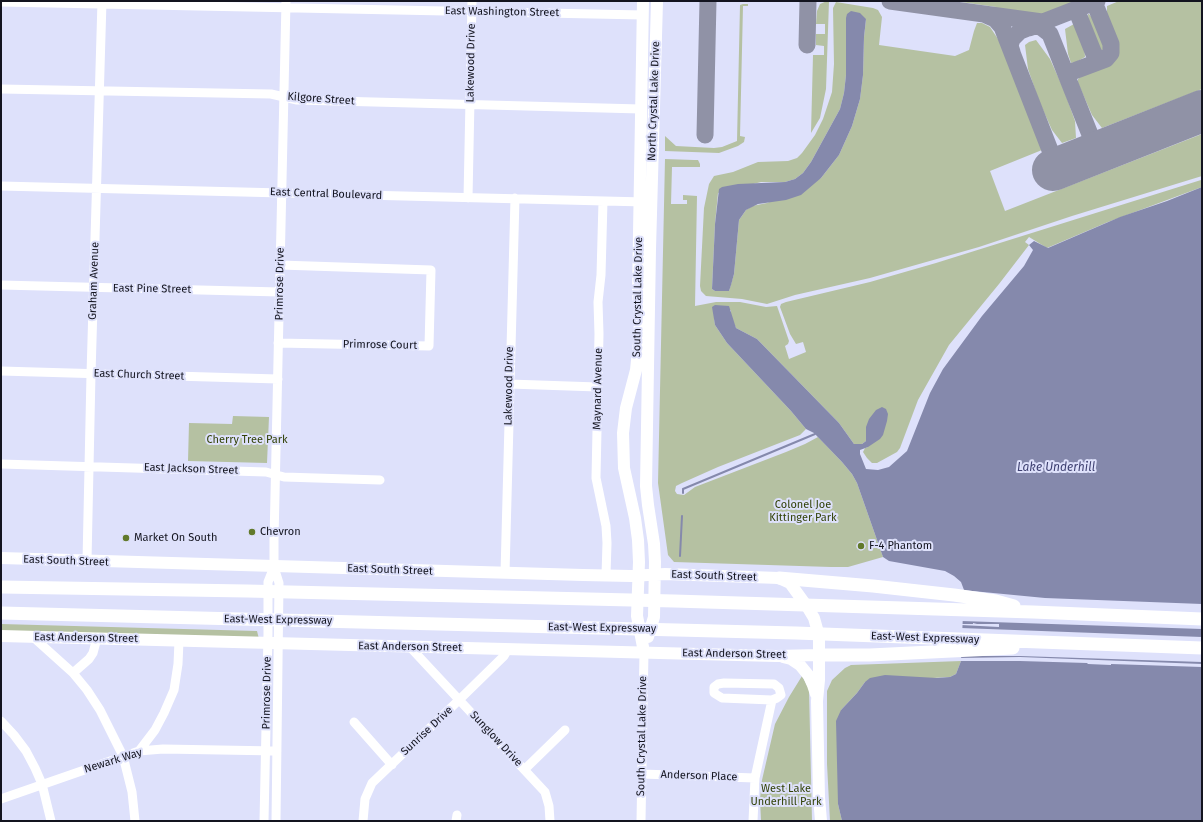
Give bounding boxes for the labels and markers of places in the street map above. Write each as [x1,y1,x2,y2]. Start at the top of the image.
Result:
place label: Chevron [260,525,301,539]
marker: Chevron [247,527,257,537]
place label: Market On South [134,531,217,545]
marker: Market On South [121,533,131,543]
place label: F-4 Phantom [869,539,932,553]
marker: F-4 Phantom [856,541,866,551]

